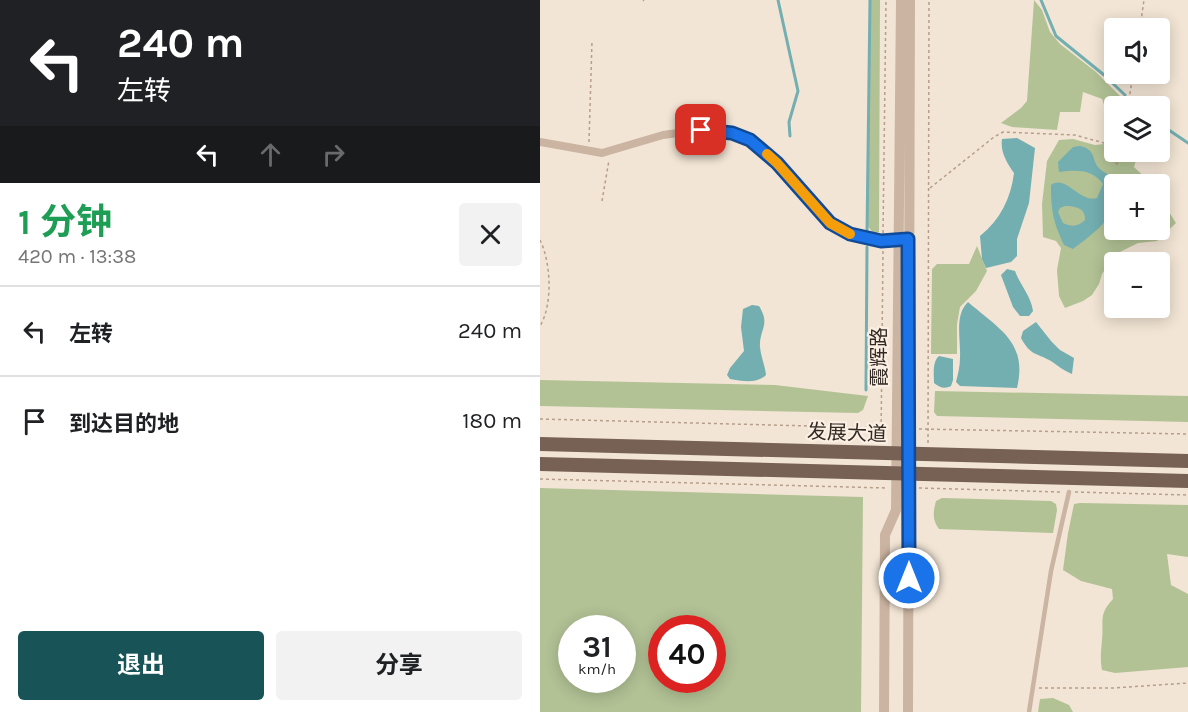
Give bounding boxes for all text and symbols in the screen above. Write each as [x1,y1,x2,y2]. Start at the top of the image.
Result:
text: 240 m [117,18,244,68]
map controls [1104,18,1170,318]
button: sound [1104,18,1170,84]
icon: left [18,24,96,102]
text: 左转 [117,75,171,107]
button: layers [1104,96,1170,162]
pin [675,104,726,155]
icon: arrive [684,113,717,146]
icon: left [191,138,224,171]
icon: ahead [254,138,287,171]
icon: right [317,138,350,171]
button: + [1104,174,1170,240]
text: 1 分钟 [18,201,112,243]
button: close [459,203,522,266]
text: 420 m · 13:38 [18,245,136,268]
button: − [1104,252,1170,318]
icon: left [18,315,51,348]
text: 240 m [458,318,522,344]
text: 左转 [69,321,113,347]
street label: 霞辉路 [868,327,891,387]
icon: arrive [18,405,51,438]
text: 180 m [462,408,522,434]
text: 到达目的地 [69,411,179,437]
street label: 发展大道 [807,420,887,446]
position arrow [877,546,941,610]
speed limit sign: 40 [648,615,726,693]
text: 31 [582,629,612,665]
button: 退出 [18,631,264,700]
button: 分享 [276,631,522,700]
text: km/h [578,660,616,678]

